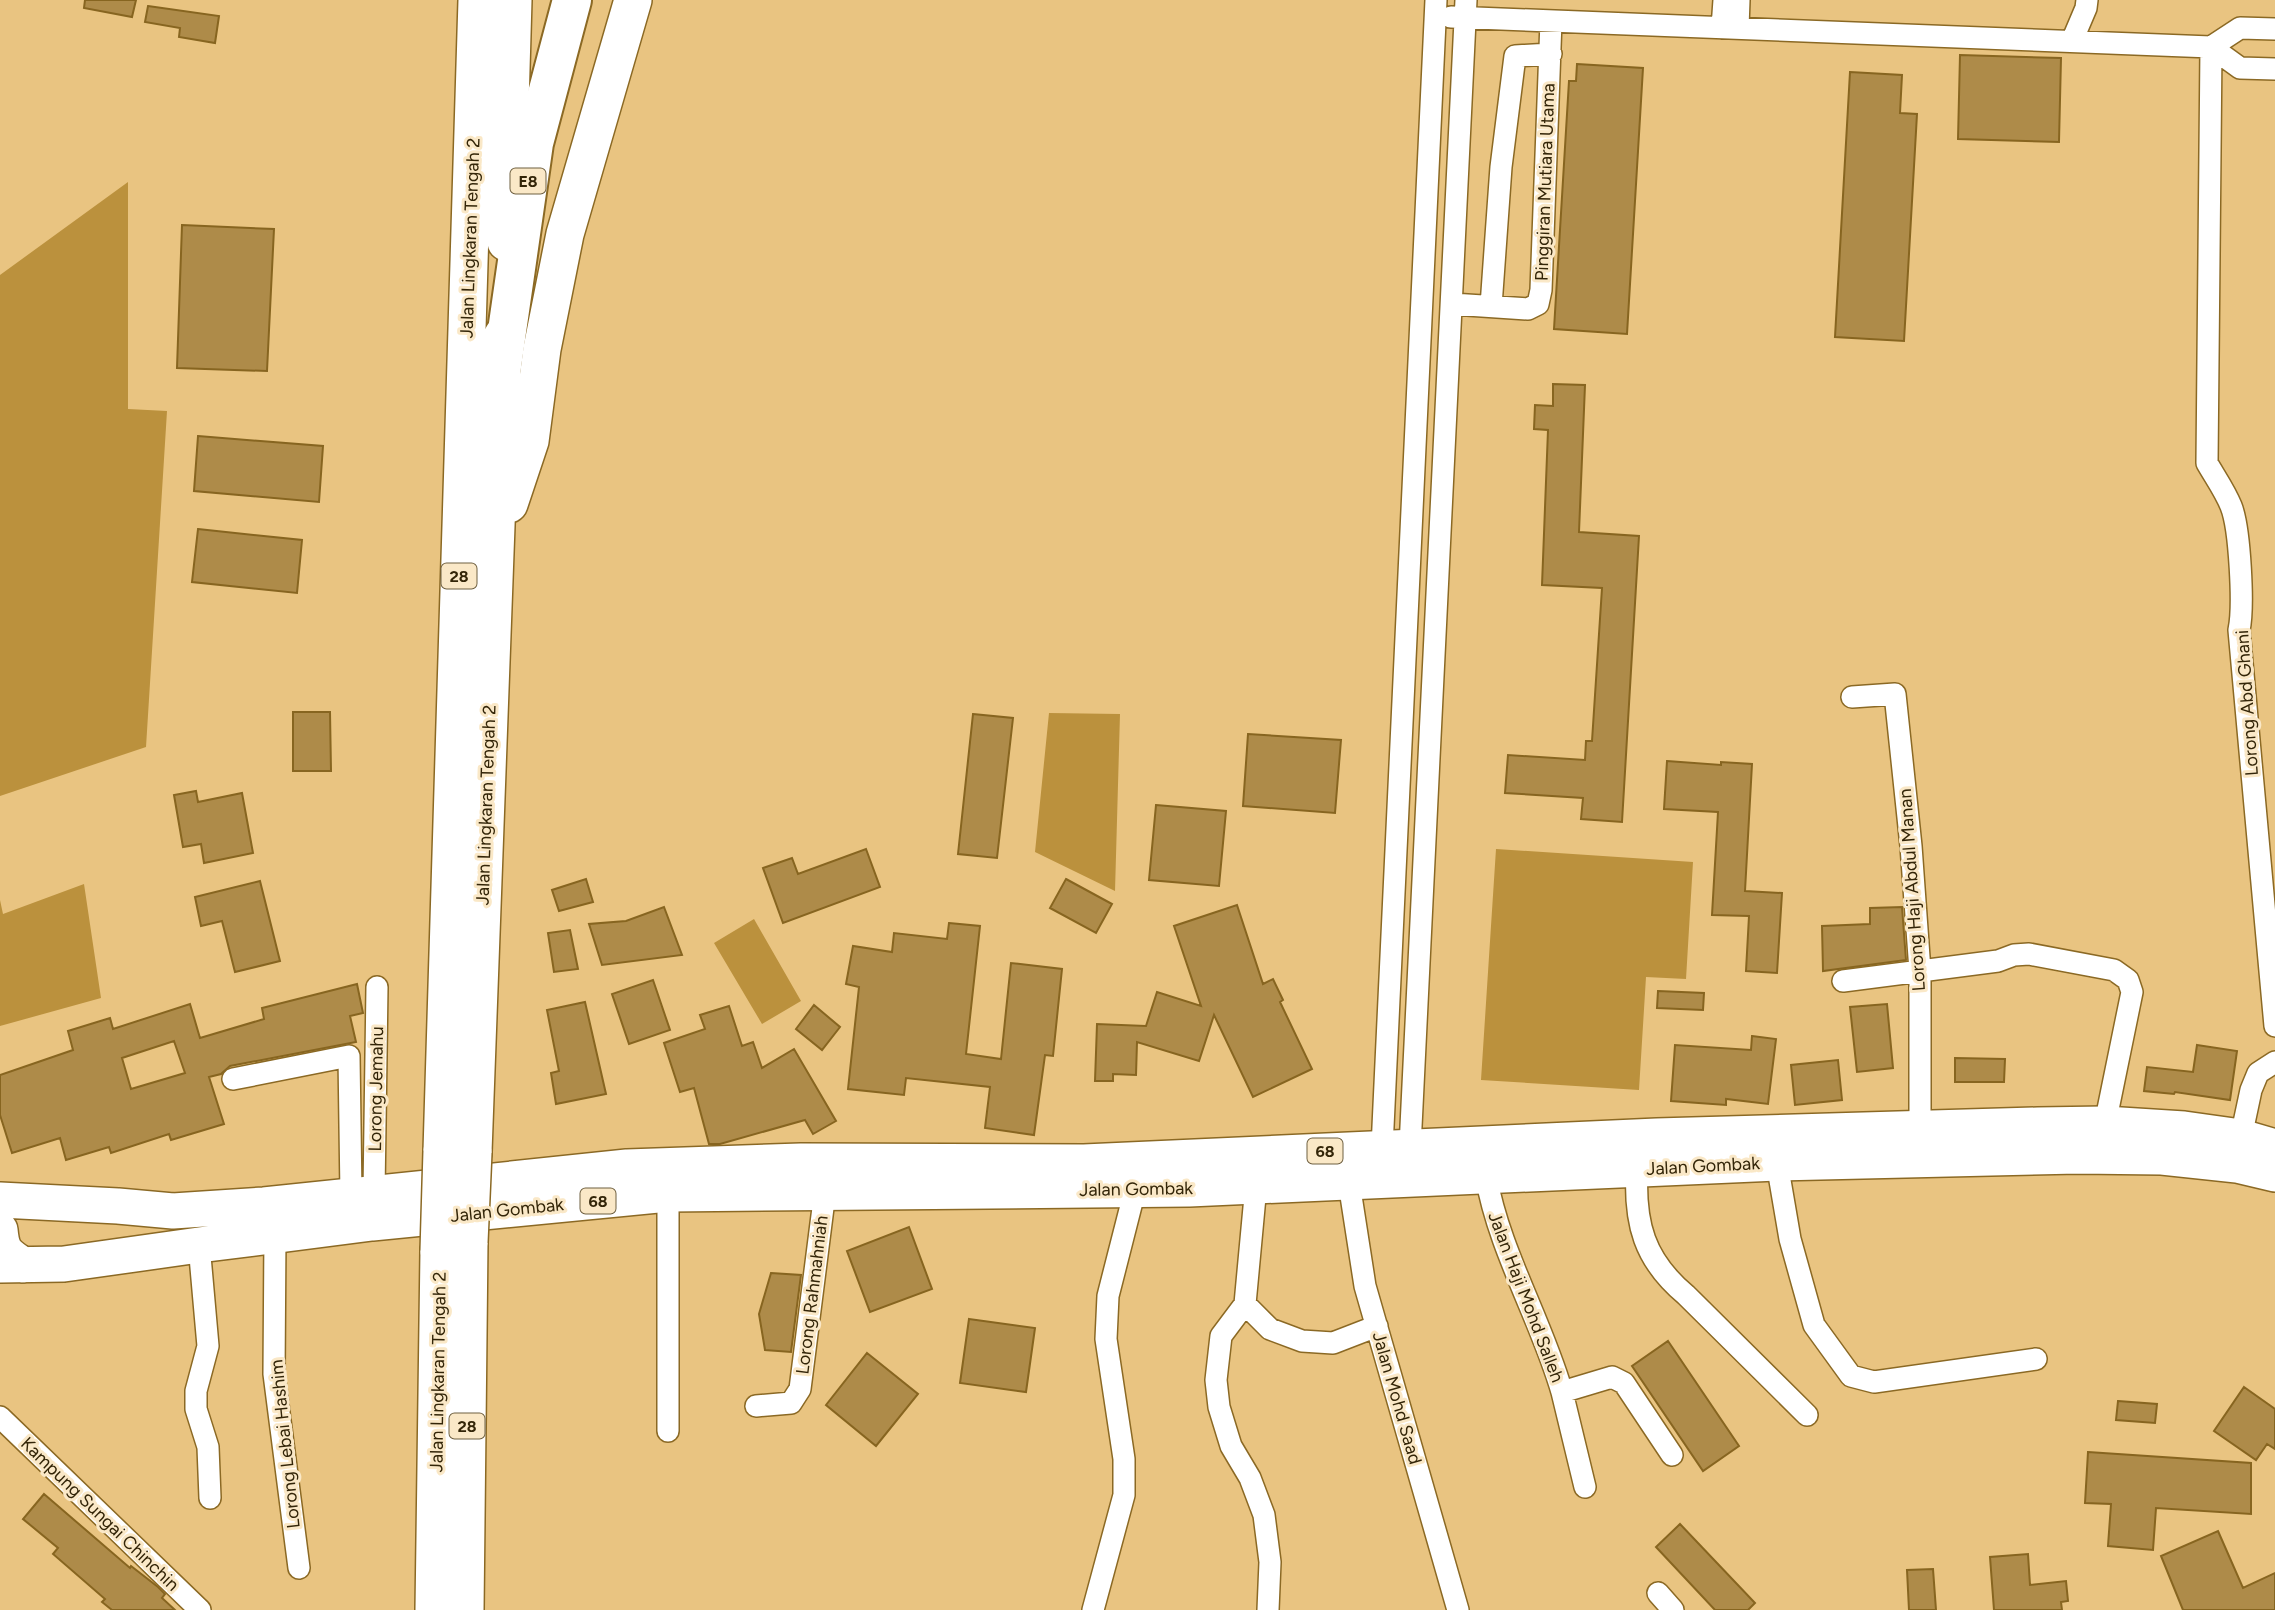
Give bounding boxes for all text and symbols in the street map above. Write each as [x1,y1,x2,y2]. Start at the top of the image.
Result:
street label: Pinggiran Mutiara Utama [1531,83,1559,281]
street label: Jalan Lingkaran Tengah 2 [456,137,484,339]
road number: E8 [510,168,546,194]
road number: 28 [442,564,476,589]
street label: Lorong Abd Ghani [2231,629,2263,777]
street label: Jalan Lingkaran Tengah 2 [472,704,500,906]
street label: Lorong Haji Abdul Manan [1894,788,1930,992]
street label: Lorong Jemahu [364,1026,388,1152]
road number: 68 [1308,1138,1342,1163]
street label: Jalan Gombak [1646,1152,1761,1180]
street label: Jalan Gombak [1079,1177,1193,1201]
road number: 68 [580,1189,616,1214]
street label: Jalan Gombak [449,1193,565,1227]
street label: Jalan Haji Mohd Salleh [1483,1209,1569,1385]
street label: Lorong Rahmahniah [791,1214,833,1376]
street label: Jalan Lingkaran Tengah 2 [425,1271,451,1473]
street label: Jalan Mohd Saad [1368,1329,1426,1467]
street label: Lorong Lebai Hashim [265,1359,305,1529]
road number: 28 [449,1414,484,1438]
street label: Kampung Sungai Chinchin [16,1433,184,1595]

